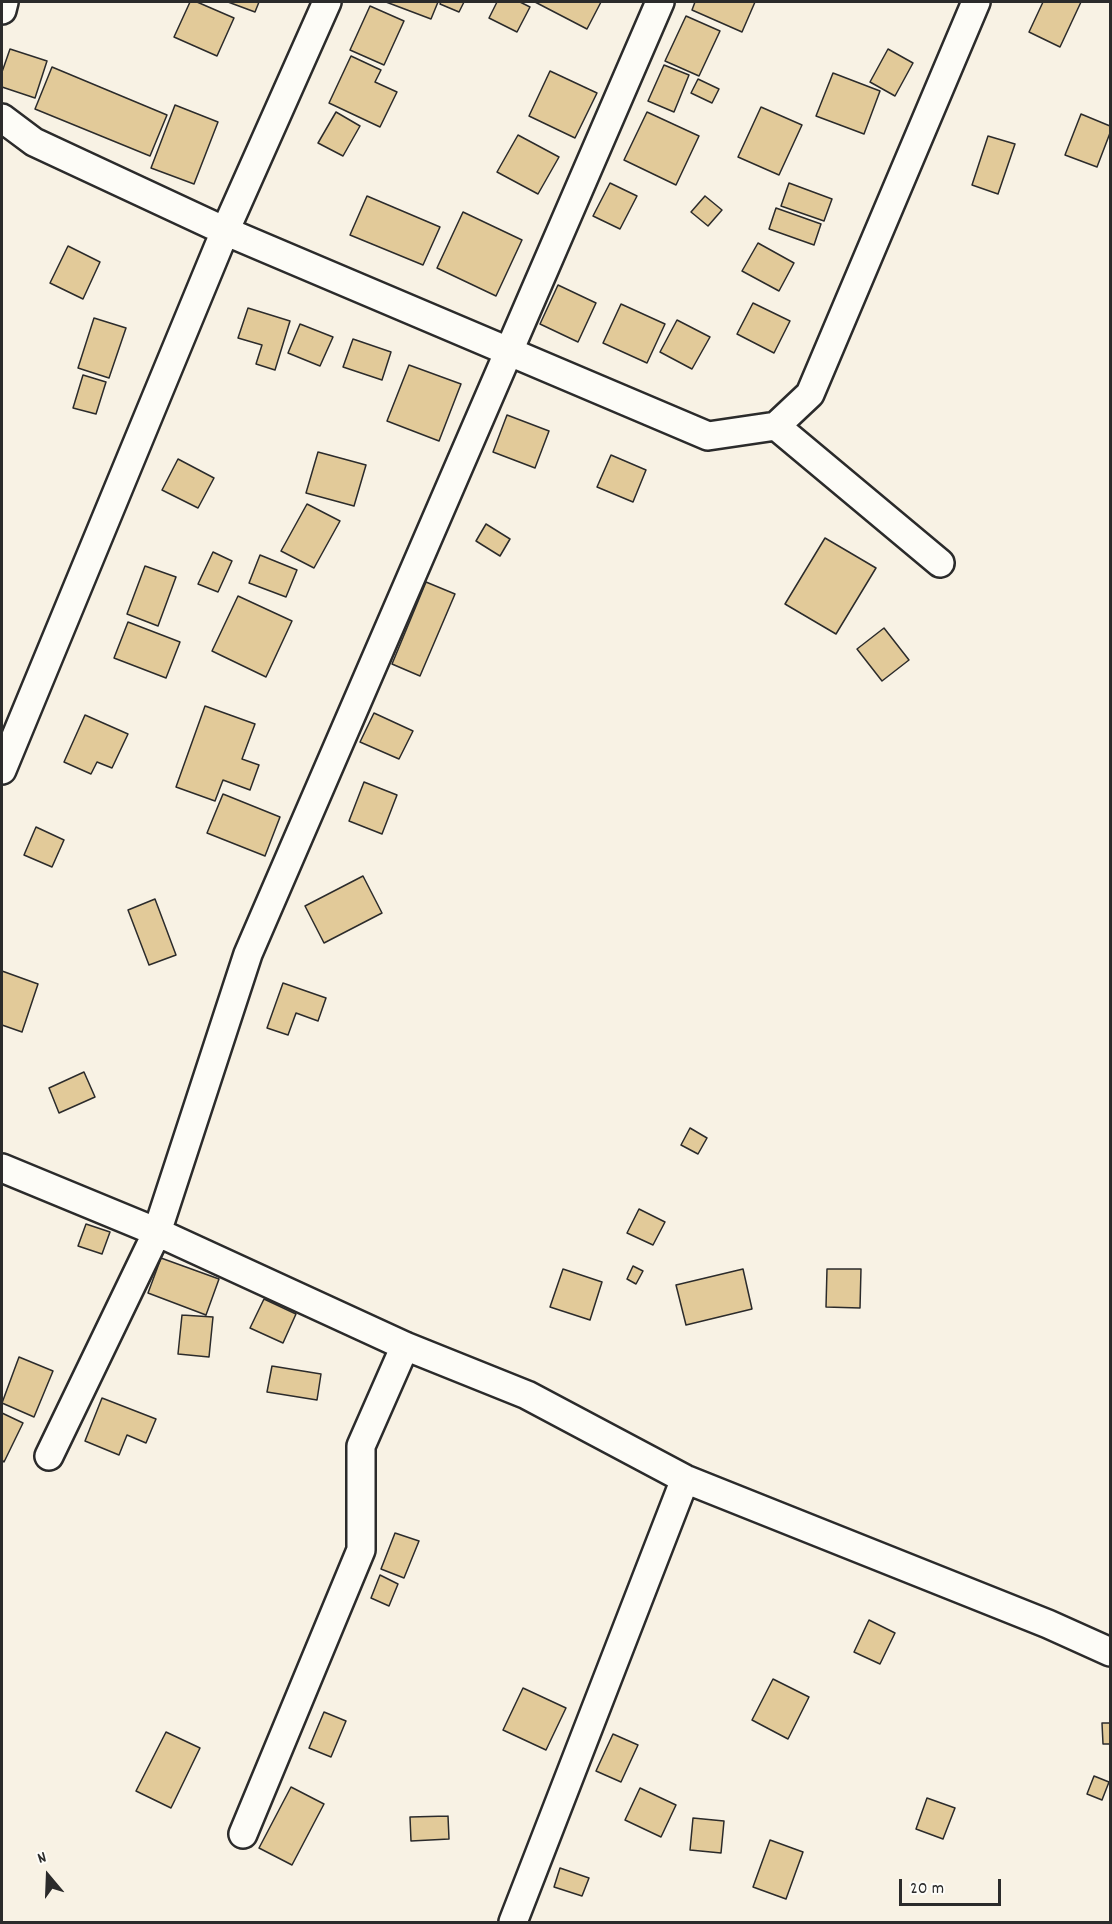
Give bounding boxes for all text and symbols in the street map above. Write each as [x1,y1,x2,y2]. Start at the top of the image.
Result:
north arrow [18,1846,78,1906]
text: N [34,1846,49,1871]
scale bar [902,1867,1004,1905]
text: 20 m [910,1877,944,1902]

